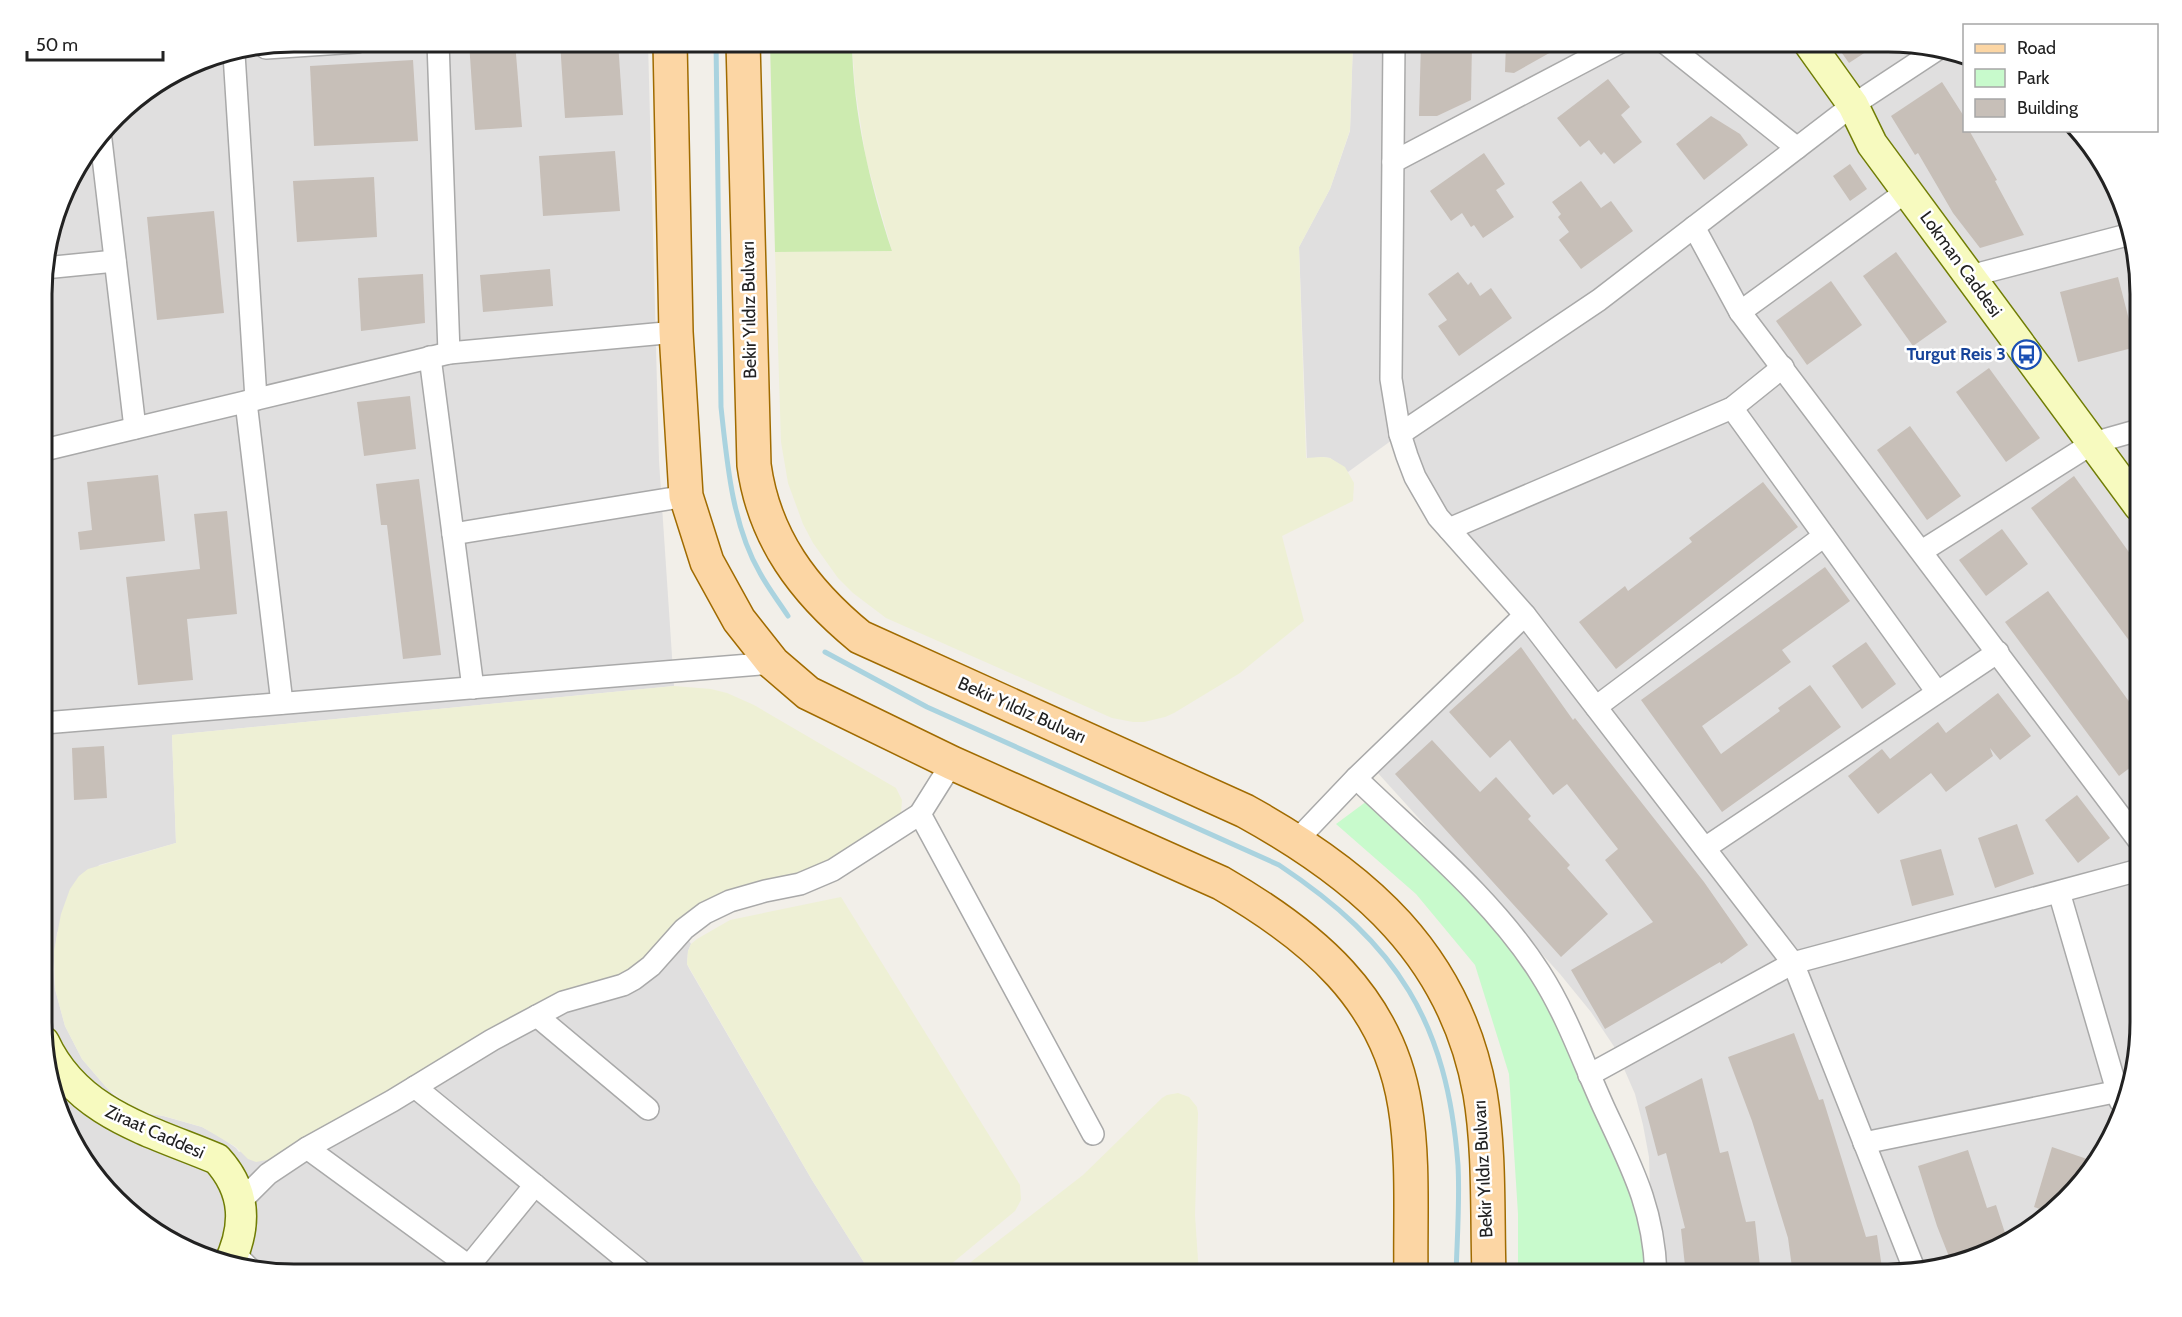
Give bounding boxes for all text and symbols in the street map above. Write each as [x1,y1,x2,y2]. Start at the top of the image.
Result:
scale bar [27,24,164,62]
legend [1963,24,2158,132]
text: 50 m [36,34,78,56]
text: Road [2017,37,2056,59]
text: Park [2017,67,2050,89]
text: Building [2017,97,2079,119]
street label: Lokman Caddesi [1915,207,2007,321]
street label: Bekir Yıldız Bulvarı [737,241,761,379]
bus stop icon: Turgut Reis 3 [2011,338,2043,370]
place label: Turgut Reis 3 [1907,343,2006,365]
street label: Bekir Yıldız Bulvarı [955,672,1089,748]
street label: Ziraat Caddesi [102,1100,208,1164]
street label: Bekir Yıldız Bulvarı [1468,1100,1498,1238]

